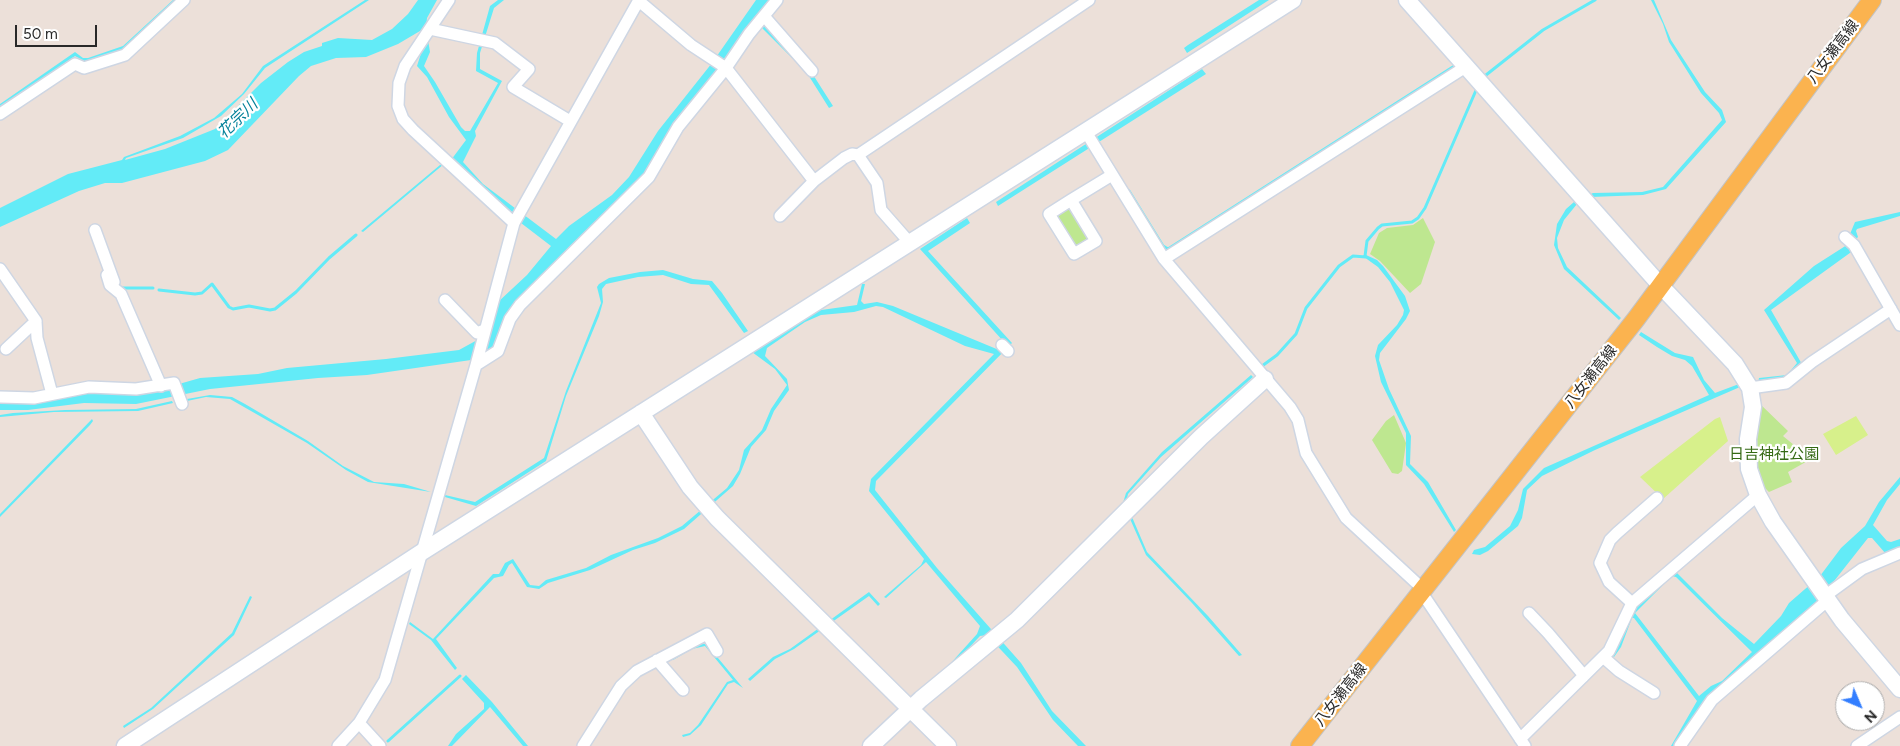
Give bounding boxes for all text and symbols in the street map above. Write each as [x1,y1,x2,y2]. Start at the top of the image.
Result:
scale bar [18,15,100,47]
street label: 八女瀬高線 [1803,17,1863,87]
text: 50 m [23,25,58,43]
water label: 花宗川 [214,95,262,143]
street label: 八女瀬高線 [1561,342,1621,412]
park label: 日吉神社公園 [1729,446,1819,464]
street label: 八女瀬高線 [1311,660,1371,730]
north arrow [1835,681,1885,731]
text: N [1860,706,1880,726]

